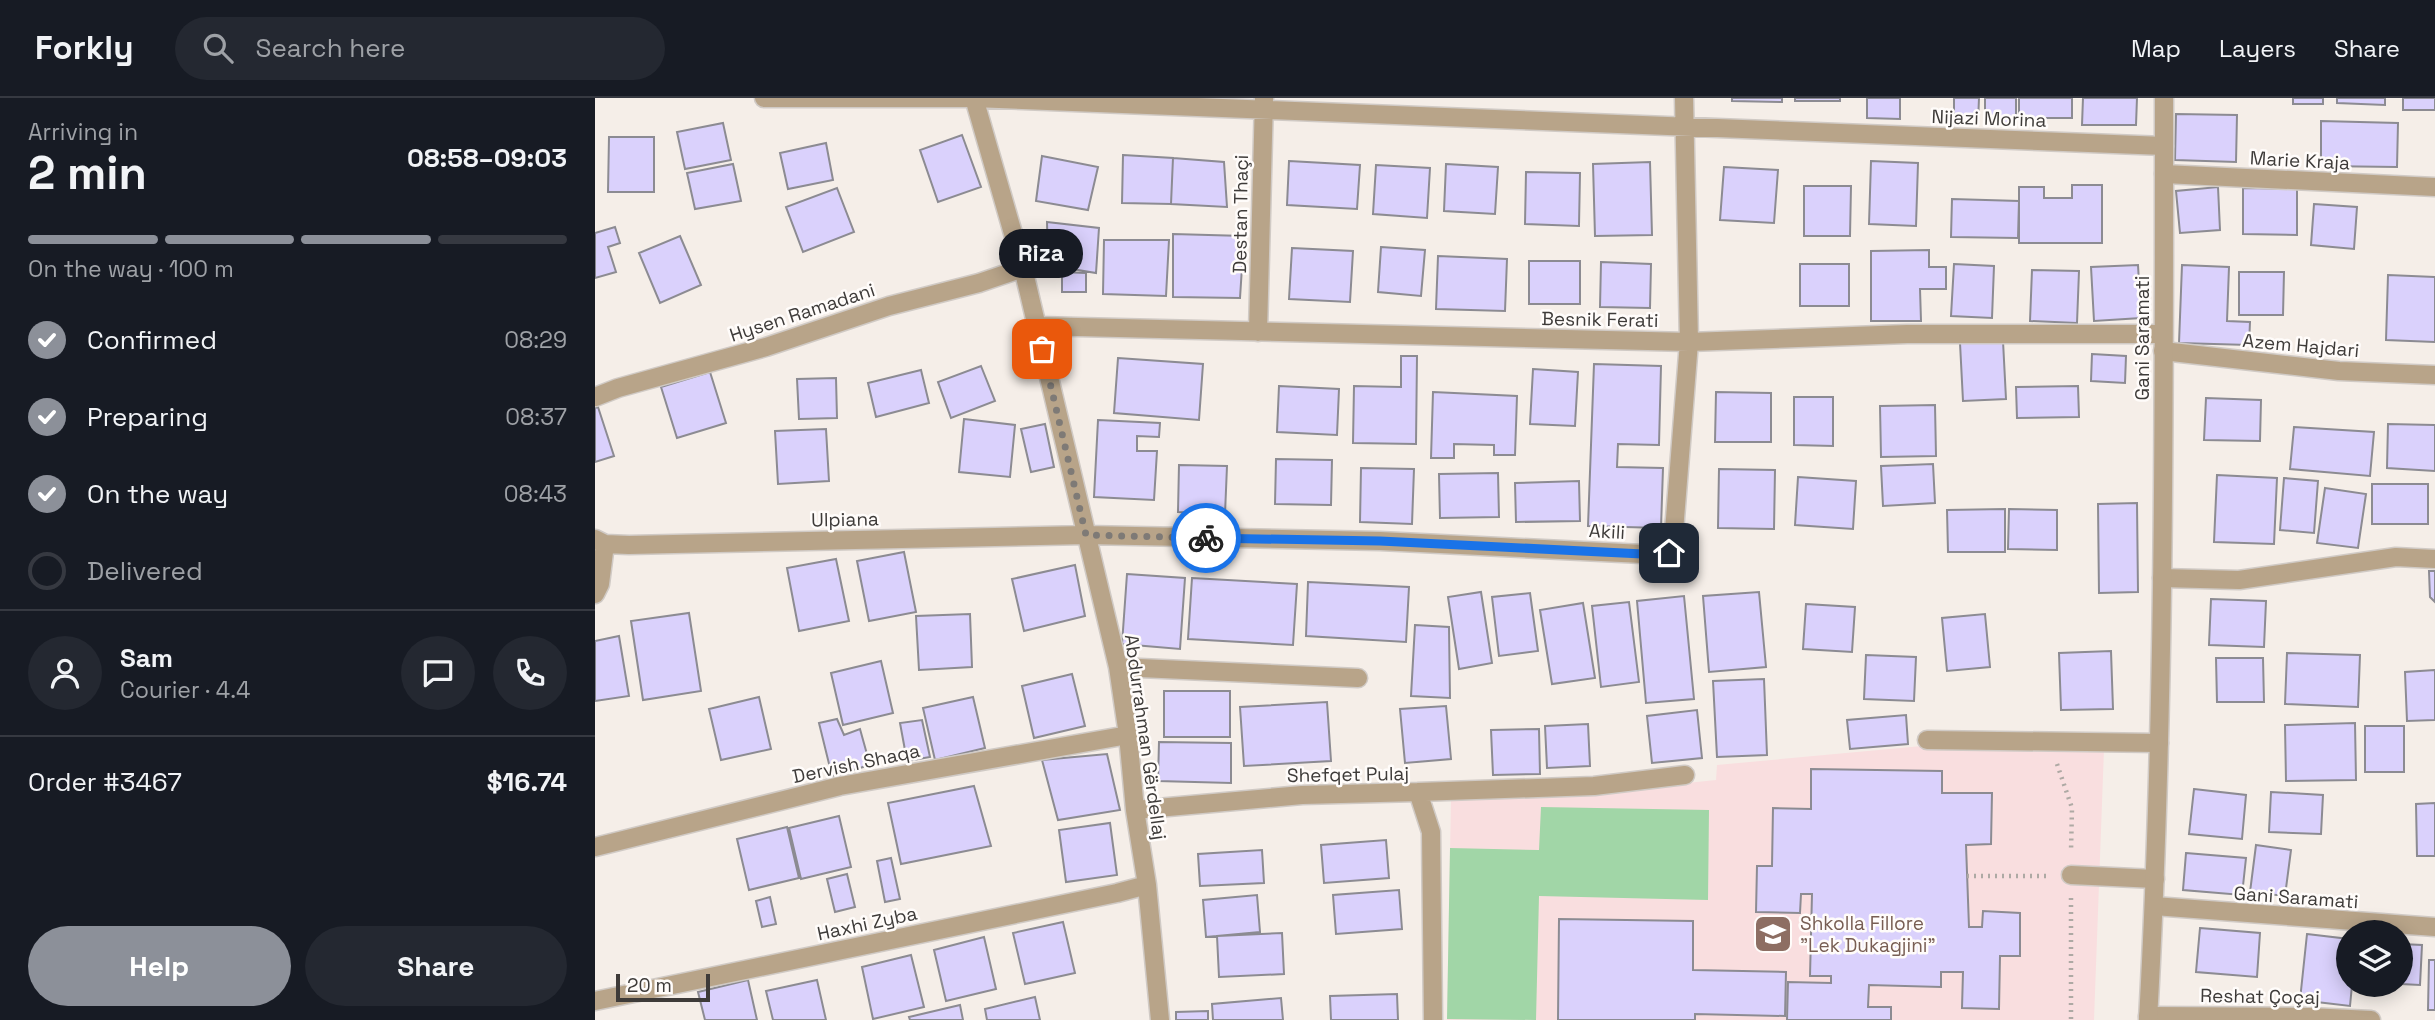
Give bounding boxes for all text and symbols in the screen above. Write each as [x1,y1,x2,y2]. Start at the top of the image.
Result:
search box [175,17,665,80]
text: Forkly [35,27,133,69]
icon: search [199,29,237,67]
text: Search here [255,31,405,65]
text: Map [2131,33,2181,64]
text: Layers [2219,33,2296,64]
text: Share [2334,33,2400,64]
street label: Nijazi Morina [1931,104,2047,133]
text: Arriving in [28,117,138,147]
text: 08:58–09:03 [407,141,567,175]
text: 2 min [28,144,147,202]
street label: Marie Kraja [2249,145,2351,176]
street label: Destan Thaçi [1227,154,1254,274]
callout: Riza [1000,230,1084,279]
text: Riza [1018,238,1064,268]
text: On the way · 100 m [28,254,234,284]
street label: Gani Saramati [2130,275,2155,401]
street label: Hysen Ramadani [726,277,878,348]
street label: Besnik Ferati [1541,306,1659,333]
pin [1012,319,1072,379]
icon: check [28,321,66,359]
text: Confirmed [87,323,217,357]
text: 08:29 [504,325,567,355]
street label: Azem Hajdari [2242,328,2360,363]
icon: bag [1023,330,1061,368]
icon: check [28,398,66,436]
text: Preparing [87,400,208,434]
text: 08:37 [505,402,567,432]
icon: check [28,475,66,513]
text: On the way [87,477,228,511]
text: 08:43 [504,479,567,509]
courier [1171,503,1241,573]
street label: Ulpiana [811,506,879,533]
street label: Akili [1588,518,1626,545]
icon: bike [1187,519,1225,557]
pin [1639,523,1699,583]
icon: home [1650,534,1688,572]
text: Delivered [87,554,203,588]
street label: Abdurrahman Gërdellaj [1119,633,1172,842]
button: person [28,636,102,710]
button: chat [401,636,475,710]
button: phone [493,636,567,710]
text: Sam [120,641,173,675]
text: Courier · 4.4 [120,675,250,705]
street label: Dervish Shaqa [790,738,922,789]
street label: Shefqet Pulaj [1287,761,1409,788]
text: Order #3467 [28,765,182,799]
text: $16.74 [487,765,567,799]
street label: Gani Saramati [2233,881,2359,914]
street label: Haxhi Zyba [815,901,919,946]
place label: Shkolla Fillore "Lek Dukagjini" [1800,911,1936,958]
school or university icon: Shkolla Fillore "Lek Dukagjini" [1752,913,1794,955]
map controls [2336,920,2413,997]
button: layers [2336,920,2413,997]
button: Help [28,926,291,1006]
button: Share [305,926,567,1006]
scale bar [616,971,711,1003]
text: 20 m [627,973,672,998]
street label: Reshat Çoçaj [2200,983,2320,1010]

